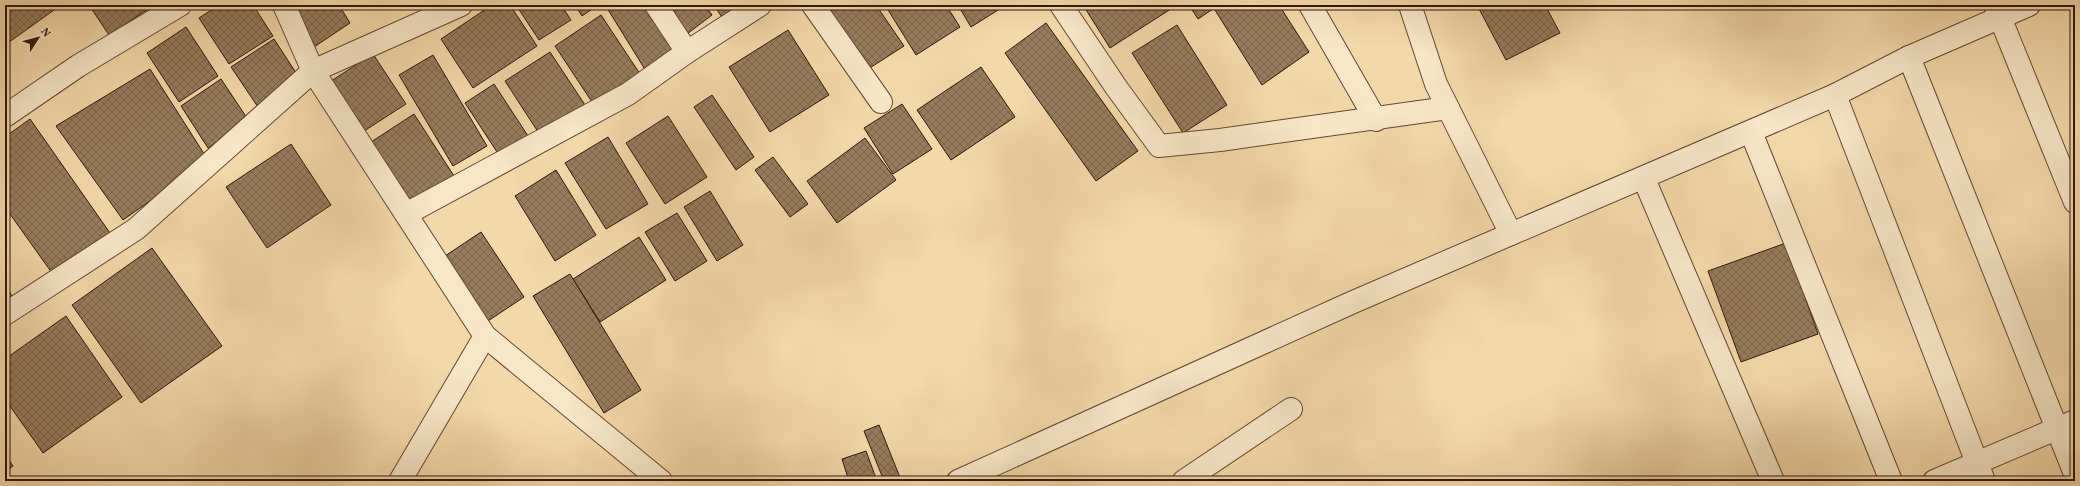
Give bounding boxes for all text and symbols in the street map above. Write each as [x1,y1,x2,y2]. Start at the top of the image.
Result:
north arrow [18,18,58,58]
text: N [36,25,53,41]

